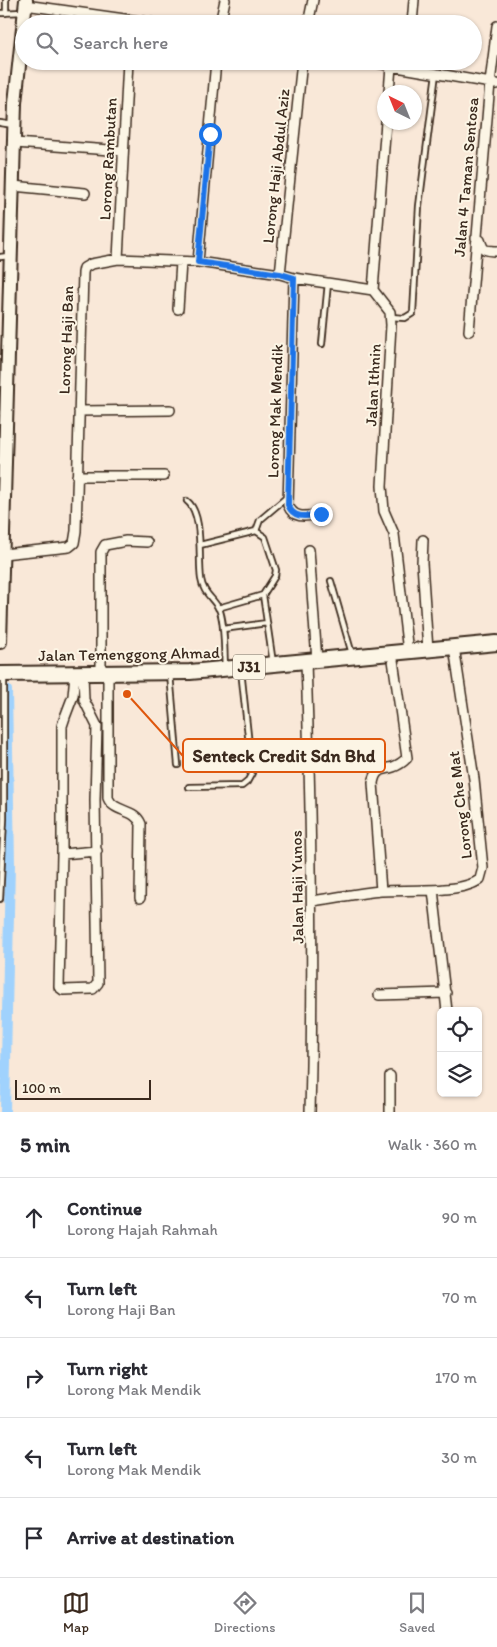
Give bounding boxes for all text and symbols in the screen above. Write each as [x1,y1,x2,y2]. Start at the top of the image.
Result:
search box [15,15,482,70]
icon: search [33,29,61,57]
text: Search here [73,31,168,54]
north arrow [377,85,422,130]
street label: Lorong Haji Abdul Aziz [258,87,294,244]
street label: Jalan 4 Taman Sentosa [450,96,482,258]
street label: Lorong Rambutan [95,97,121,221]
route start [199,123,222,146]
street label: Lorong Haji Ban [55,285,77,395]
street label: Lorong Mak Mendik [263,343,287,478]
street label: Jalan Ithnin [361,343,385,427]
route end [310,503,333,526]
street label: Jalan Temenggong Ahmad [38,643,220,665]
road number: J31 [233,654,265,680]
callout: Senteck Credit Sdn Bhd [183,739,385,772]
text: Senteck Credit Sdn Bhd [193,745,376,767]
street label: Lorong Che Mat [444,750,476,860]
street label: Jalan Haji Yunos [287,830,307,944]
map controls [437,1007,482,1097]
button: locate [437,1007,482,1052]
button: layers [437,1052,482,1097]
scale bar [15,1077,151,1100]
text: 100 m [22,1080,61,1097]
text: 5 min [20,1132,70,1157]
text: Walk · 360 m [388,1135,477,1154]
text: Continue [67,1197,142,1220]
icon: ahead [20,1204,48,1232]
text: 90 m [442,1208,477,1227]
text: Lorong Hajah Rahmah [67,1220,218,1239]
text: Turn left [67,1277,137,1300]
icon: left [20,1284,48,1312]
text: 70 m [442,1288,477,1307]
text: Lorong Haji Ban [67,1300,176,1319]
text: Turn right [67,1357,148,1380]
icon: right [20,1364,48,1392]
text: 170 m [435,1368,477,1387]
text: Lorong Mak Mendik [67,1380,201,1399]
text: Turn left [67,1437,137,1460]
icon: left [20,1444,48,1472]
text: 30 m [441,1448,477,1467]
text: Lorong Mak Mendik [67,1460,201,1479]
icon: arrive [20,1524,48,1552]
text: Arrive at destination [67,1526,234,1549]
tab: Map [62,1589,90,1636]
tab: Directions [214,1589,275,1636]
tab: Saved [399,1589,435,1636]

